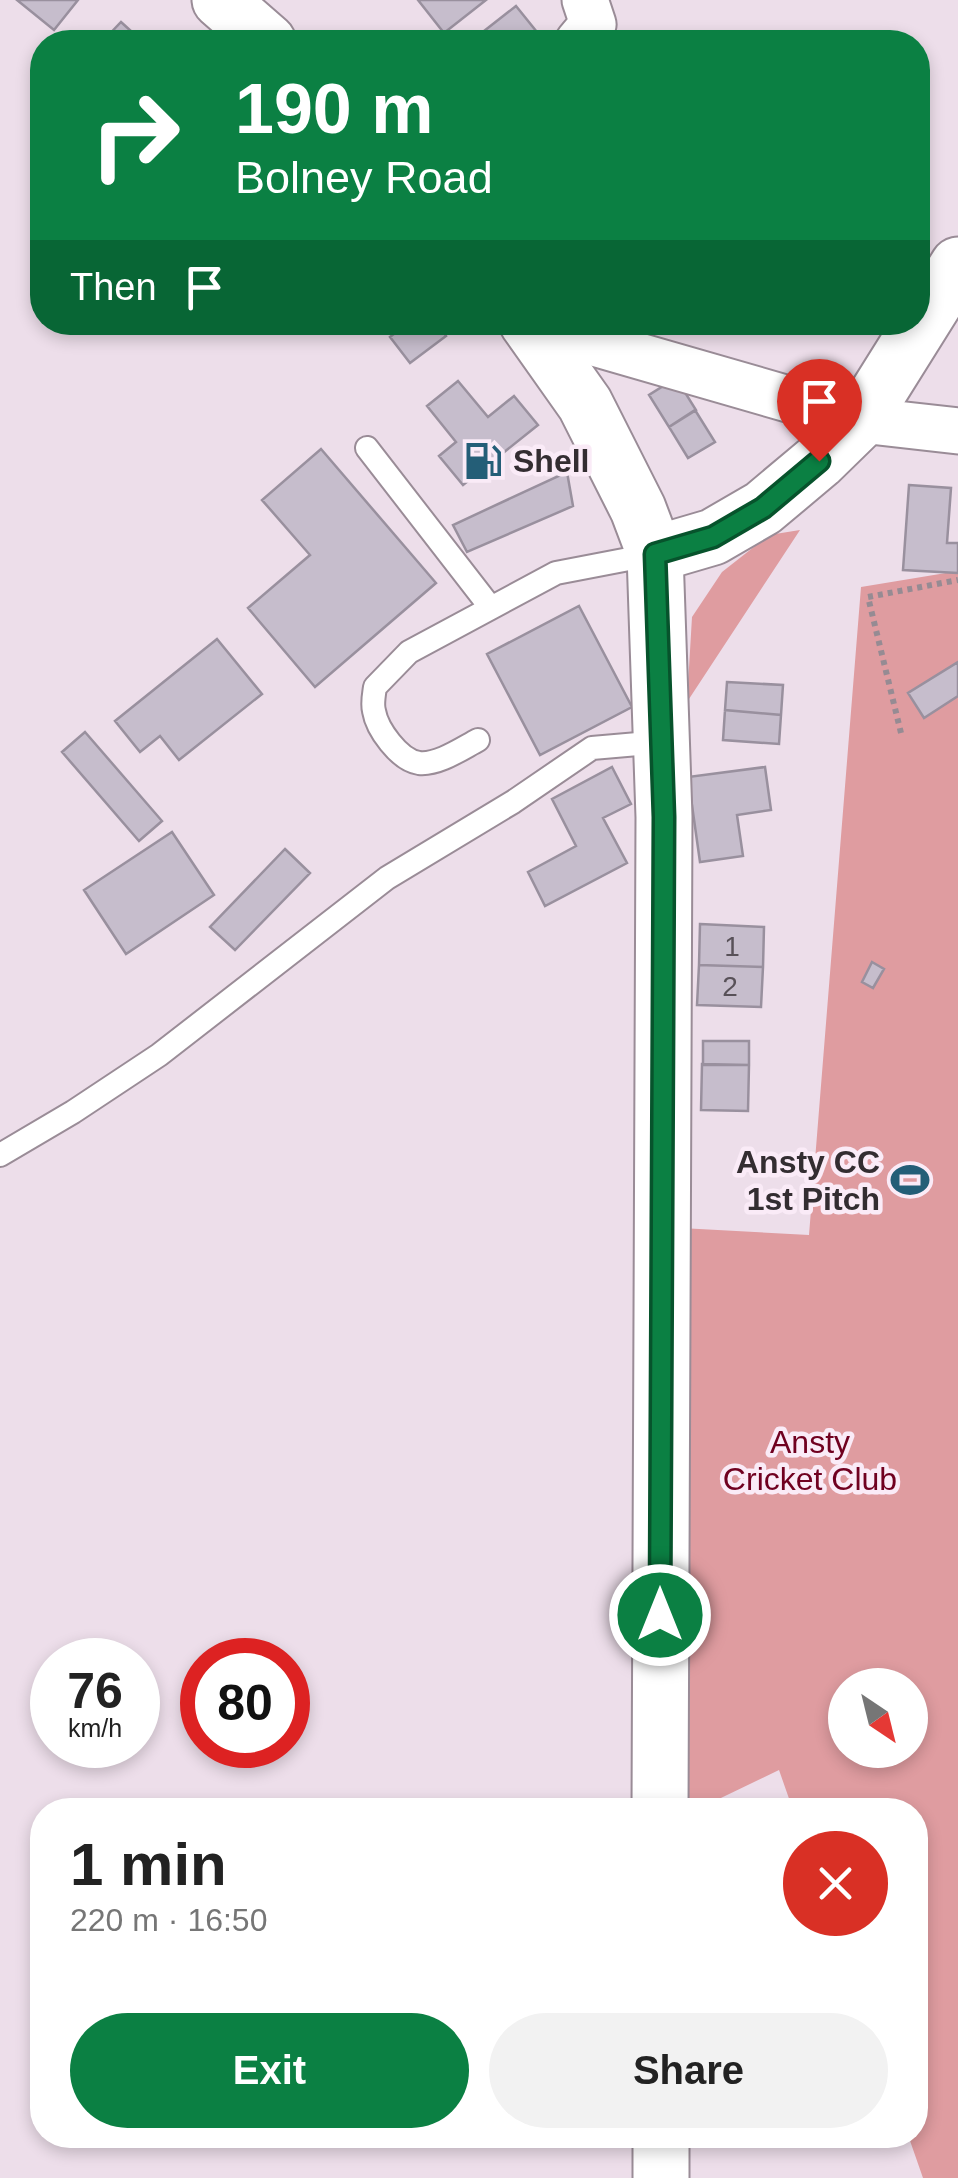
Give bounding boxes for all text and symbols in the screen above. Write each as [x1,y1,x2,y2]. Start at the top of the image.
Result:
icon: right [70,70,200,200]
text: 190 m [235,70,433,148]
text: Bolney Road [235,152,493,203]
icon: arrive [177,260,232,315]
text: Then [70,266,157,308]
pin [777,359,862,462]
icon: arrive [792,374,847,429]
fuel station icon: Shell [462,440,504,482]
place label: Shell [513,443,589,479]
house number: 1 [724,931,740,962]
house number: 2 [722,971,738,1002]
place label: Ansty CC 1st Pitch [736,1144,880,1217]
sports icon: Ansty CC 1st Pitch [889,1159,931,1201]
park label: Ansty Cricket Club [723,1424,897,1497]
position arrow [608,1563,712,1667]
speed limit sign: 80 [180,1638,310,1768]
text: 76 [67,1663,123,1719]
north arrow [828,1668,928,1768]
map controls [828,1668,928,1768]
text: km/h [68,1714,122,1742]
text: 1 min [70,1831,227,1898]
button: close [783,1831,888,1936]
text: 220 m · 16:50 [70,1902,267,1938]
button: Exit [70,2013,469,2128]
button: Share [489,2013,888,2128]

